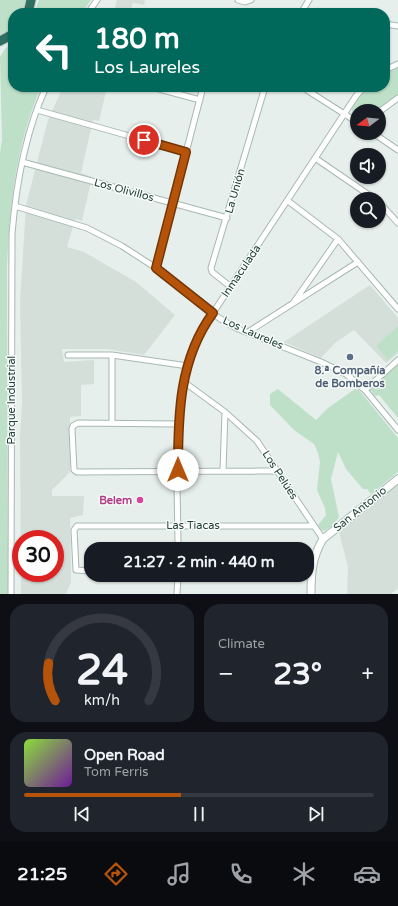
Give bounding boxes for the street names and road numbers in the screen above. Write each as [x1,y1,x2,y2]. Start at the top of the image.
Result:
street label: La Unión [222,167,248,215]
street label: Los Olivillos [93,176,155,204]
street label: Inmaculada [219,242,263,300]
street label: Los Laureles [221,314,285,352]
street label: Parque Industrial [5,356,18,444]
street label: Los Pelúes [259,448,301,502]
street label: San Antonio [331,484,389,534]
street label: Las Tiacas [166,519,220,532]

